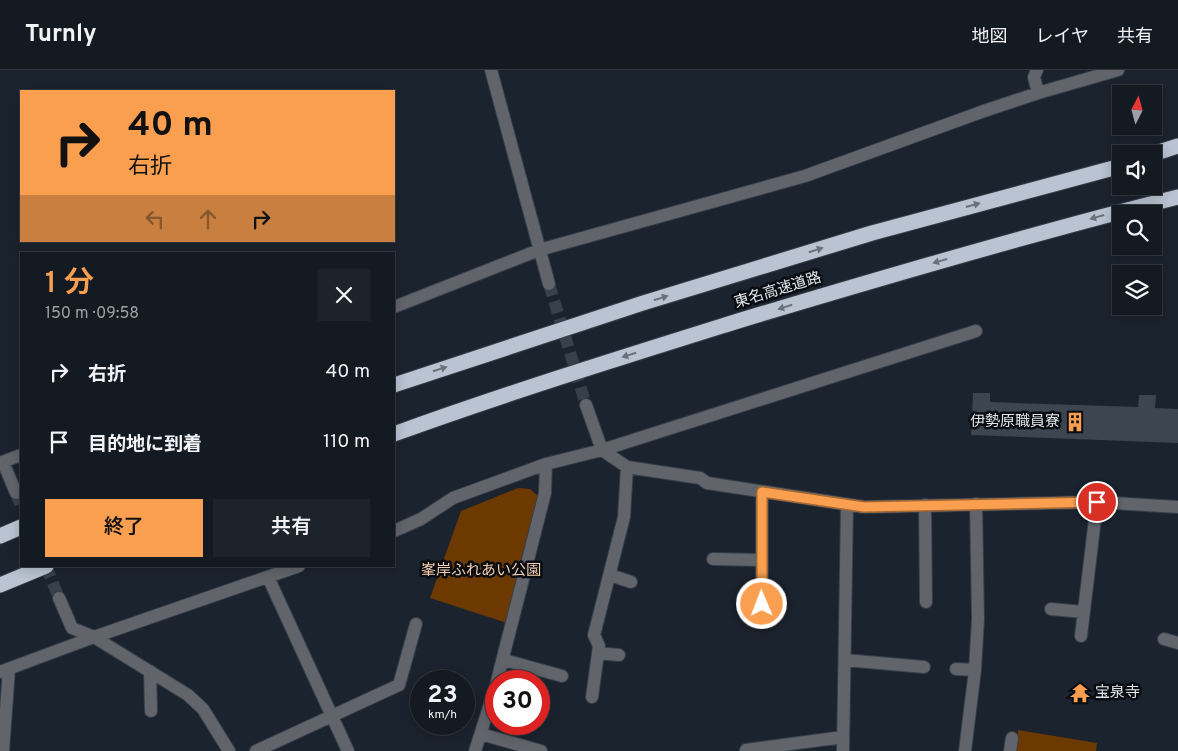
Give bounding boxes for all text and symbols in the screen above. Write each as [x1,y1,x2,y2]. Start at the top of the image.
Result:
text: Turnly [25,20,97,50]
text: 地図 [972,26,1008,49]
text: レイヤ [1036,26,1089,49]
text: 共有 [1117,26,1153,49]
north arrow [1112,85,1162,135]
map controls [1112,85,1162,315]
text: 40 m [128,104,213,148]
icon: right [45,110,110,175]
button: sound [1112,145,1162,195]
text: 右折 [128,154,172,181]
one-way arrow [965,201,980,209]
icon: left [141,205,169,233]
icon: ahead [194,205,222,233]
icon: right [247,205,275,233]
button: search [1112,205,1162,255]
one-way arrow [1089,214,1104,222]
one-way arrow [809,246,824,253]
one-way arrow [933,258,948,266]
button: layers [1112,265,1162,315]
text: 1 分 [45,266,94,303]
button: close [318,269,370,321]
street label: 東名高速道路 [732,269,824,313]
one-way arrow [654,293,669,301]
text: 150 m · 09:58 [45,304,139,324]
one-way arrow [777,304,792,312]
one-way arrow [622,352,637,360]
icon: right [45,358,73,386]
text: 40 m [325,360,370,384]
text: 右折 [88,363,126,387]
one-way arrow [432,365,447,373]
building icon: 伊勢原職員寮 [1064,411,1086,433]
place label: 伊勢原職員寮 [970,413,1060,432]
icon: arrive [45,428,73,456]
text: 110 m [323,430,370,454]
text: 目的地に到着 [88,433,202,457]
pin [1076,481,1118,523]
icon: arrive [1083,488,1111,516]
button: 終了 [45,499,203,557]
button: 共有 [213,499,370,557]
park label: 峯岸ふれあい公園 [421,562,541,581]
position arrow [735,577,787,629]
speed limit sign: 30 [485,670,550,735]
text: 23 [427,680,458,712]
temple icon: 宝泉寺 [1069,682,1091,704]
place label: 宝泉寺 [1095,684,1140,703]
text: km/h [428,707,457,723]

